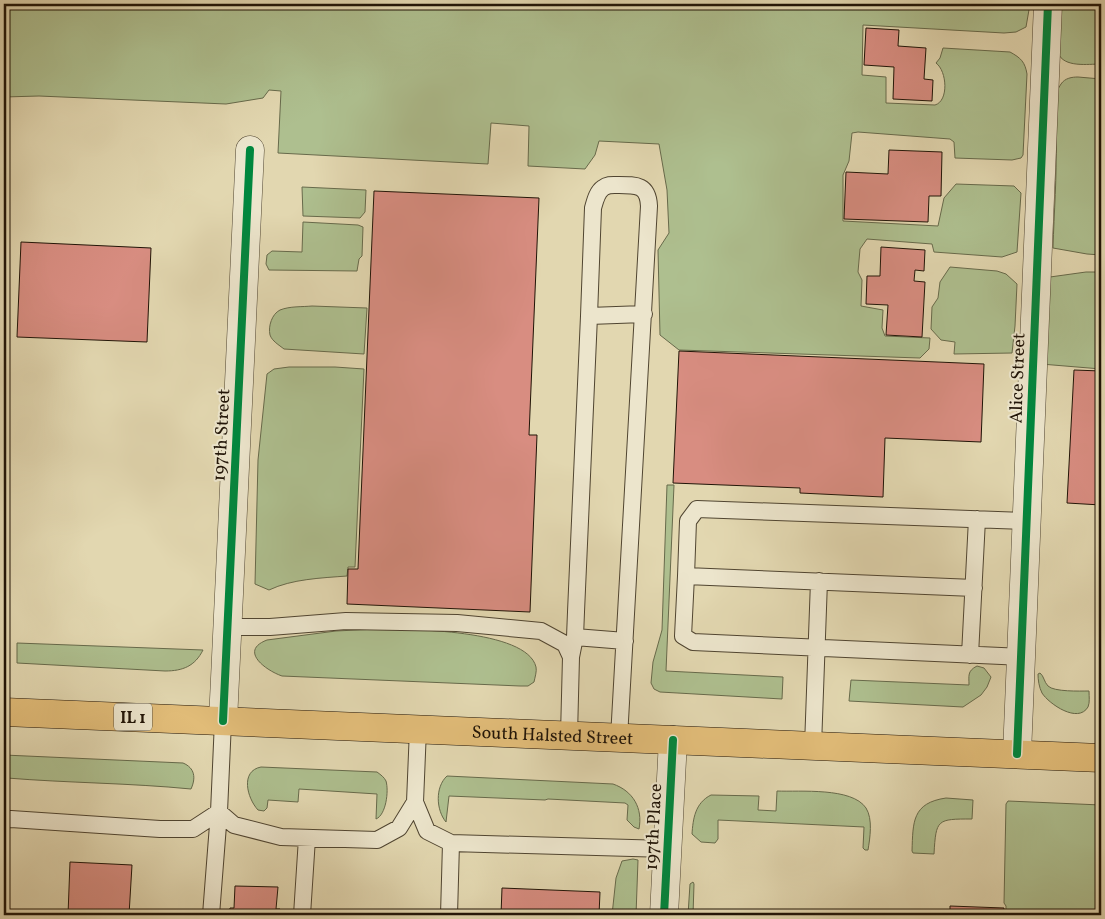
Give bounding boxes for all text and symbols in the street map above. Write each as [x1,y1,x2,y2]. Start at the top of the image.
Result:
street label: Alice Street [1004,332,1033,424]
street label: 197th Street [208,388,237,482]
road number: IL 1 [114,704,152,730]
street label: South Halsted Street [471,721,634,752]
street label: 197th Place [640,783,669,871]

